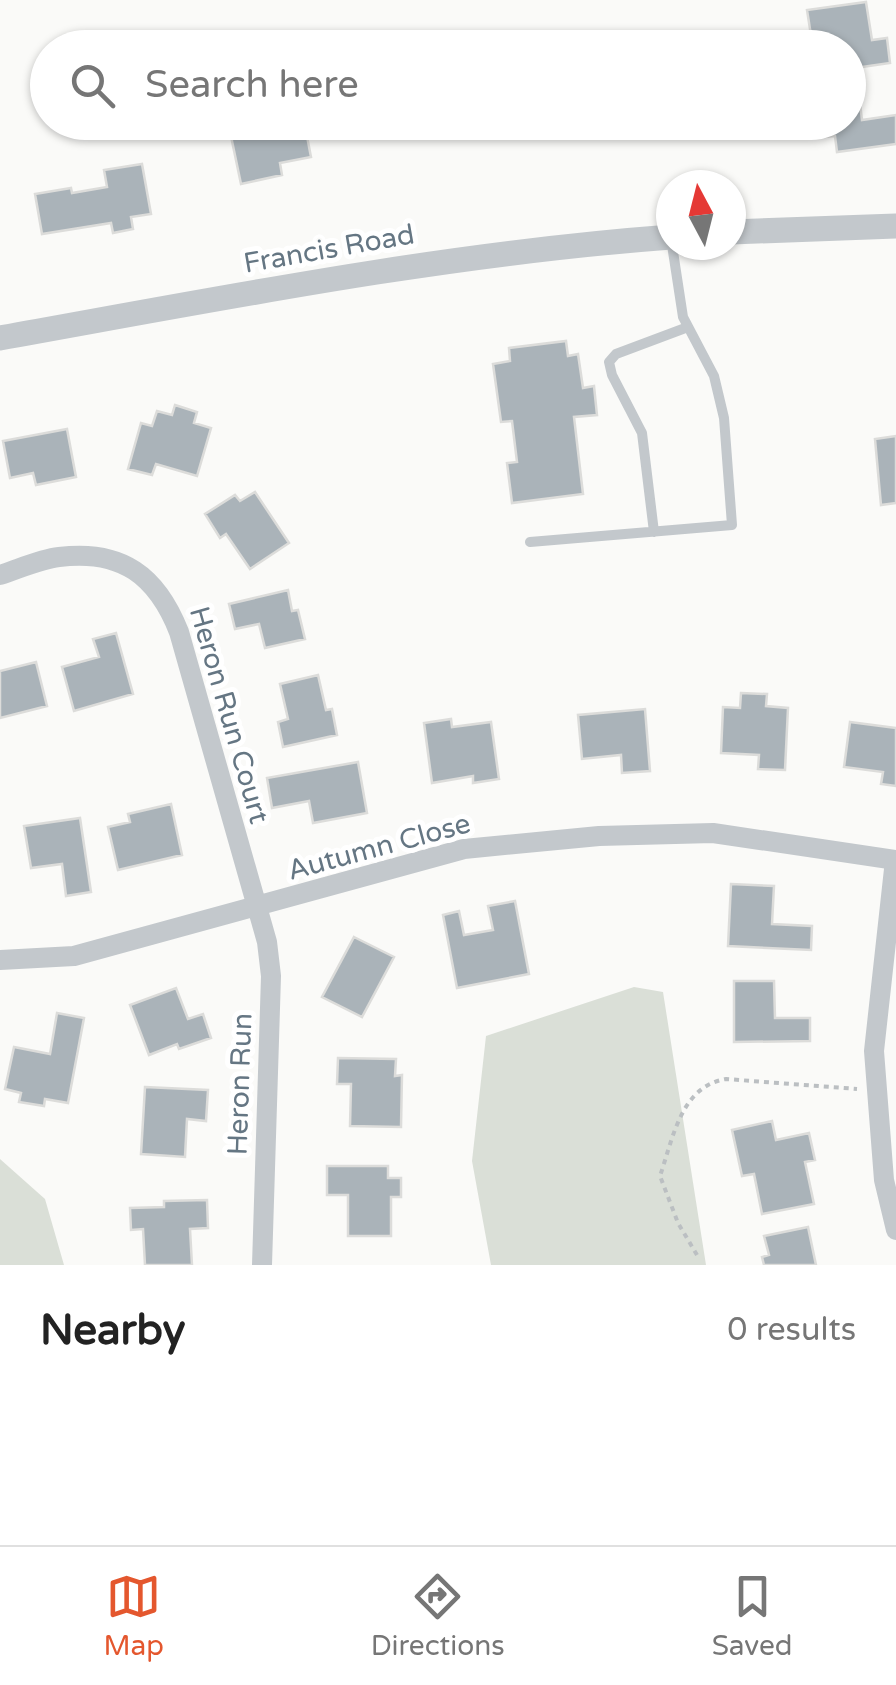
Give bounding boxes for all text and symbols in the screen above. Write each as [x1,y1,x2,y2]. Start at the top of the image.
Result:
search box [30,30,866,140]
icon: search [65,58,120,113]
text: Search here [145,62,359,108]
north arrow [656,170,746,260]
street label: Francis Road [241,217,417,281]
street label: Heron Run Court [182,603,276,828]
street label: Autumn Close [284,806,474,888]
street label: Heron Run [221,1012,259,1156]
text: Nearby [40,1305,185,1356]
text: 0 results [727,1311,856,1349]
tab: Map [103,1569,164,1663]
tab: Directions [371,1569,505,1663]
tab: Saved [712,1569,793,1663]

